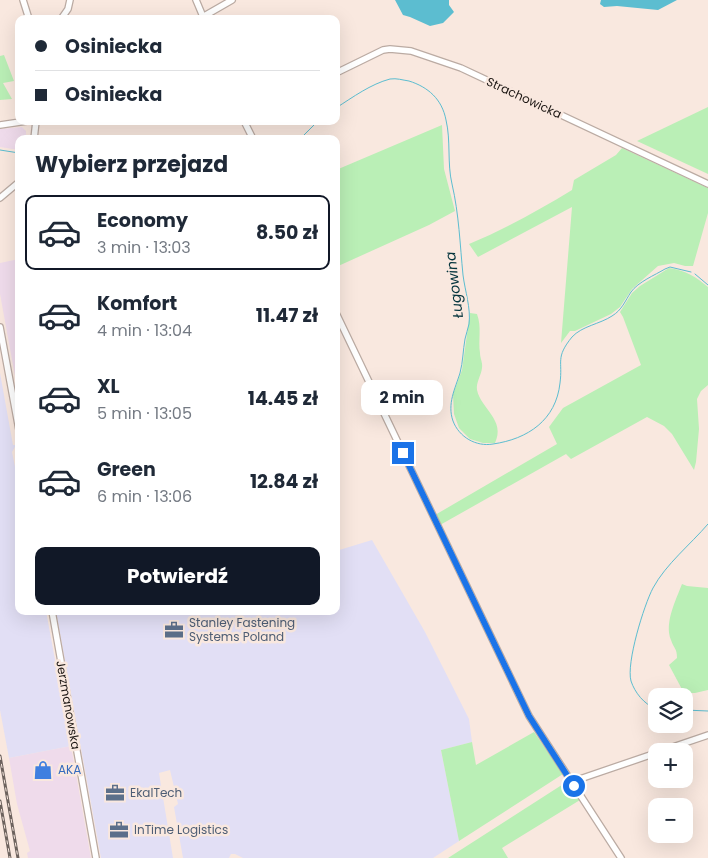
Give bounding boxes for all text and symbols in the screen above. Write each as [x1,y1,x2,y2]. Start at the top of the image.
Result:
text: Osiniecka [65,33,162,60]
street label: Strachowicka [484,73,565,122]
text: Osiniecka [65,81,162,108]
text: Wybierz przejazd [35,149,228,180]
text: Economy [97,207,188,234]
icon: car [37,210,82,255]
text: 8.50 zł [256,219,318,246]
text: 3 min · 13:03 [97,236,191,259]
water label: Ługowina [440,250,468,319]
text: Komfort [97,290,177,317]
icon: car [37,293,82,338]
text: 11.47 zł [256,302,318,329]
text: 4 min · 13:04 [97,319,192,342]
text: XL [97,373,120,400]
icon: car [37,376,82,421]
callout: 2 min [362,380,444,416]
text: 14.45 zł [248,385,318,412]
text: 2 min [380,386,424,409]
text: 5 min · 13:05 [97,402,192,425]
route end [392,442,414,464]
text: Green [97,456,156,483]
icon: car [37,459,82,504]
text: 12.84 zł [250,468,318,495]
text: 6 min · 13:06 [97,485,192,508]
button: Potwierdź [35,547,320,605]
place label: Stanley Fastening Systems Poland [189,614,295,645]
office icon: Stanley Fastening Systems Poland [163,619,185,641]
street label: Jerzmanowska [52,659,85,751]
map controls [648,688,693,843]
button: layers [648,688,693,733]
button: + [648,743,693,788]
shop icon: AKA [32,759,54,781]
place label: AKA [58,761,81,778]
route start [563,775,585,797]
office icon: EkalTech [104,782,126,804]
place label: EkalTech [130,784,182,801]
button: − [648,798,693,843]
office icon: InTime Logistics [108,819,130,841]
place label: InTime Logistics [134,821,228,838]

